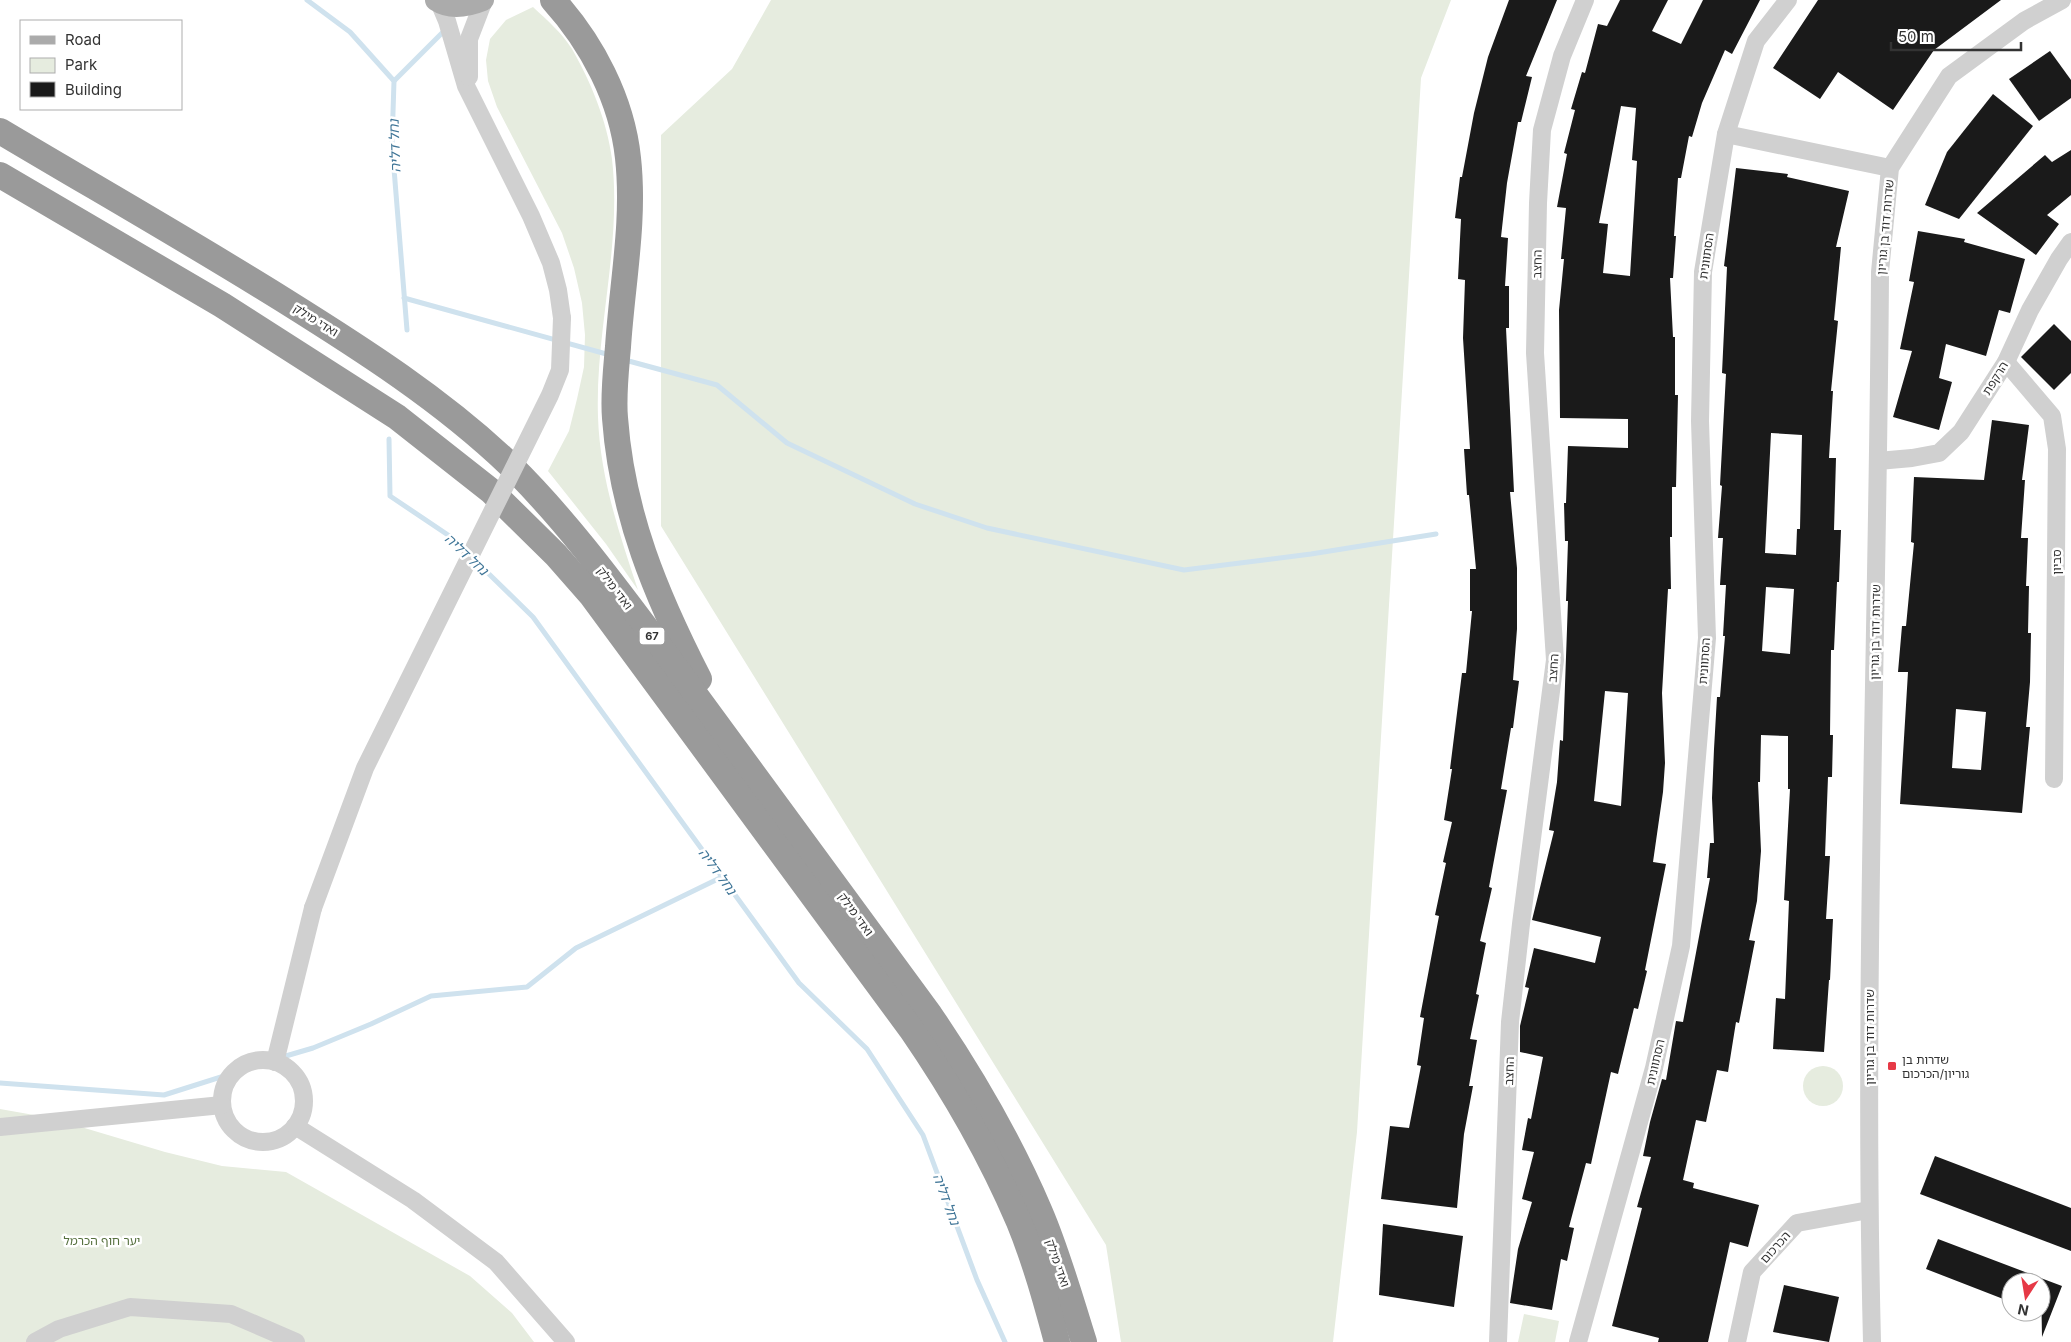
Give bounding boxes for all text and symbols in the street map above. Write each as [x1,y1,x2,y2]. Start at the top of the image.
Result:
legend [20,20,182,110]
scale bar [1891,20,2021,52]
text: 50 m [1898,27,1934,46]
text: Road [65,30,101,49]
text: Park [65,55,98,74]
text: Building [65,80,122,99]
water label: נחל דליה [385,117,403,173]
street label: שדרות דוד בן גוריון [1873,179,1897,275]
street label: הסתוונית [1695,232,1717,280]
street label: החצב [1529,250,1545,278]
street label: ואדי מילק [291,300,341,340]
street label: הרקפת [1979,358,2011,398]
water label: נחל דליה [442,530,494,580]
street label: סביון [2049,549,2064,575]
street label: ואדי מילק [594,564,636,612]
street label: שדרות דוד בן גוריון [1867,584,1883,680]
road number: 67 [640,628,664,644]
street label: הסתוונית [1695,637,1713,685]
street label: החצב [1545,653,1561,683]
water label: נחל דליה [695,844,742,899]
street label: ואדי מילק [835,889,877,939]
street label: שדרות דוד בן גוריון [1862,989,1877,1085]
street label: הסתוונית [1642,1038,1668,1086]
place label: שדרות בן גוריון/הכרכום [1902,1052,1970,1081]
street label: החצב [1501,1056,1517,1086]
marker: שדרות בן גוריון/הכרכום [1886,1060,1898,1072]
water label: נחל דליה [930,1171,965,1229]
street label: הכרכום [1757,1228,1793,1266]
park label: יער חוף הכרמל [64,1233,140,1248]
street label: ואדי מילק [1043,1237,1073,1289]
north arrow [2001,1272,2051,1322]
text: N [2016,1301,2030,1320]

